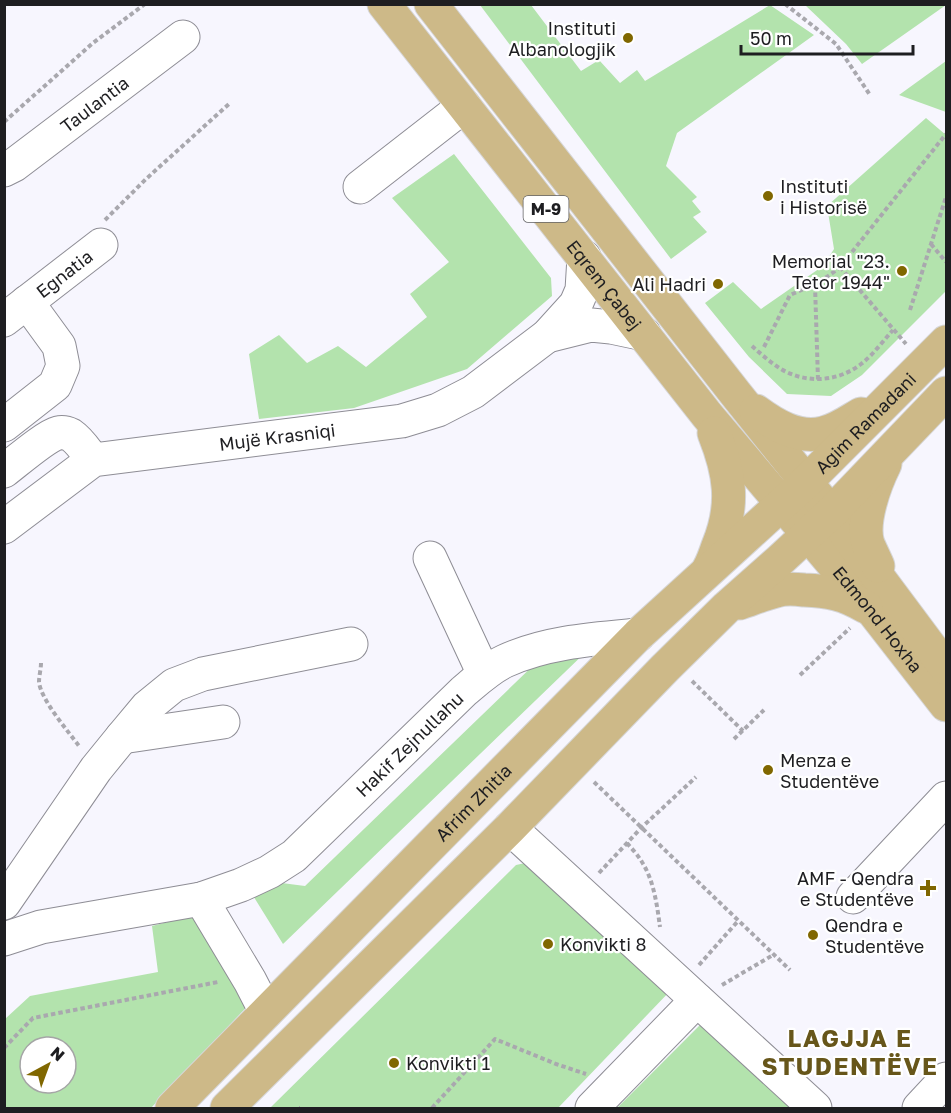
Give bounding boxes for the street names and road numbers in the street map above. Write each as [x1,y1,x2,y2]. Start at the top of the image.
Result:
street label: Taulantia [56,71,133,137]
road number: M-9 [524,196,568,222]
street label: Eqrem Çabej [562,235,647,334]
street label: Egnatia [32,245,97,302]
street label: Agim Ramadani [810,368,920,478]
street label: Mujë Krasniqi [218,419,337,455]
street label: Edmond Hoxha [828,561,927,677]
street label: Hakif Zejnullahu [351,687,468,801]
street label: Afrim Zhitia [430,759,516,846]

